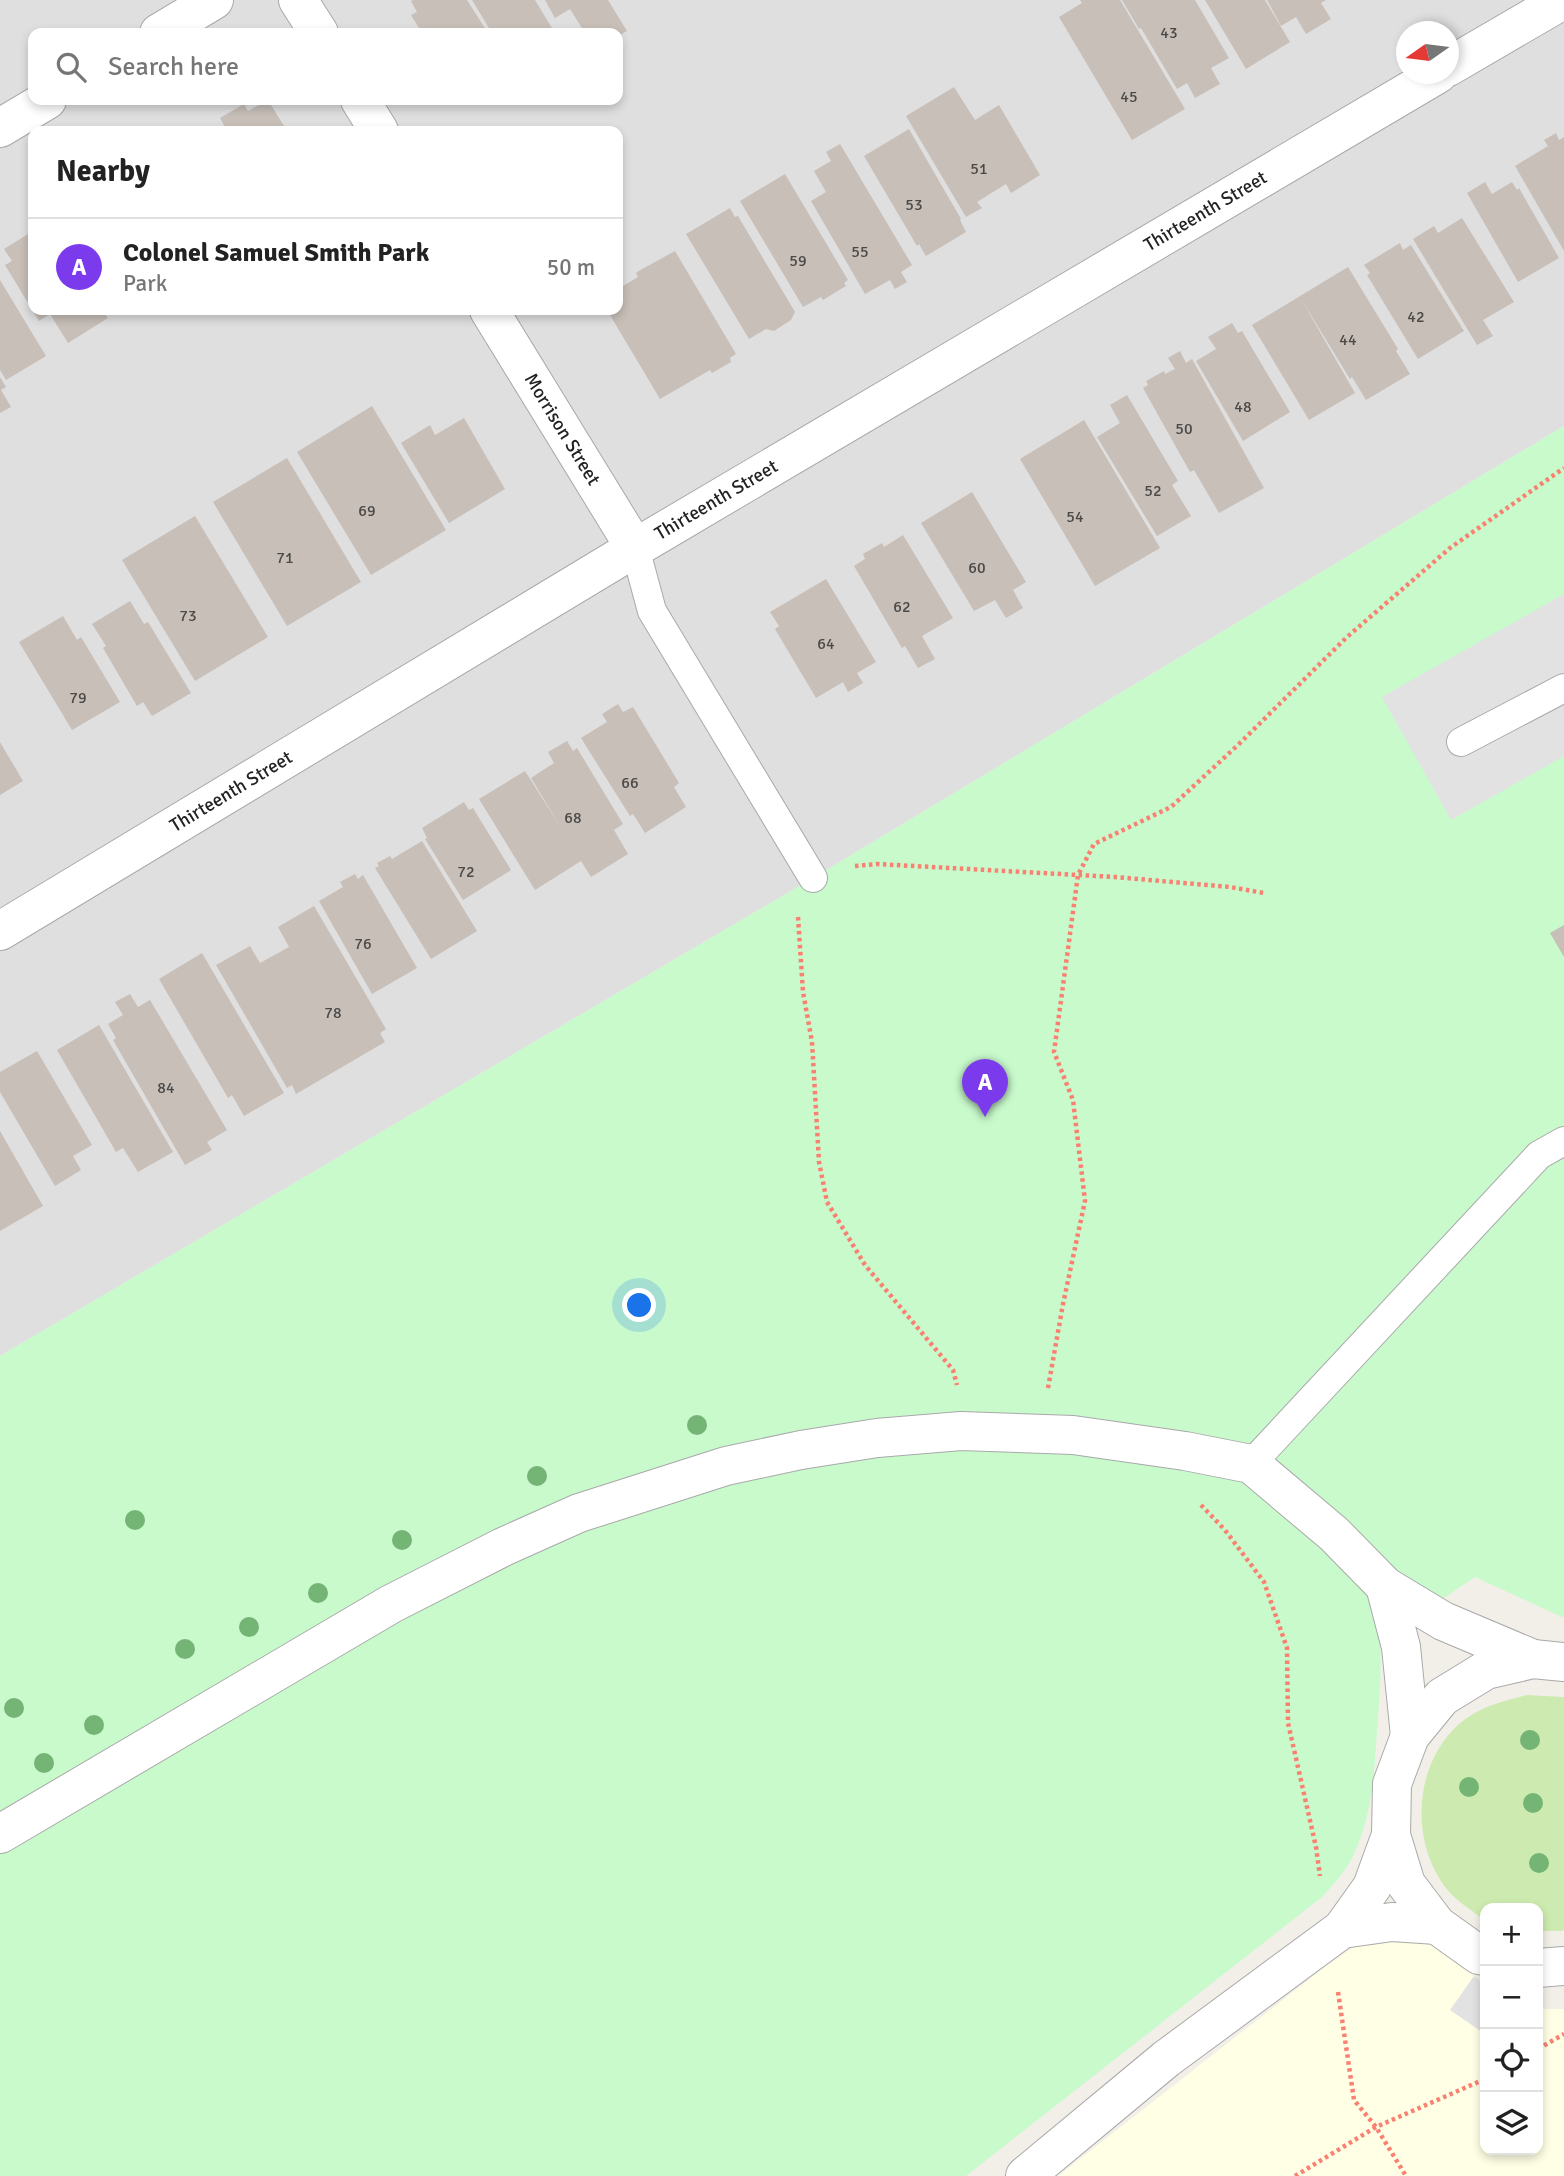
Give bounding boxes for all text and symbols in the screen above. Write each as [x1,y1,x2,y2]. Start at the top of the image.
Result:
north arrow [1396,21,1459,84]
house number: 43 [1160,23,1178,43]
search box [28,28,623,105]
icon: search [52,48,90,86]
text: Search here [108,51,239,83]
house number: 45 [1120,87,1138,107]
text: Nearby [56,153,150,190]
house number: 51 [970,159,988,179]
street label: Thirteenth Street [1140,165,1272,257]
house number: 53 [905,195,923,215]
text: Colonel Samuel Smith Park [123,237,429,269]
house number: 55 [851,242,869,262]
house number: 59 [789,251,807,271]
text: A [72,253,86,282]
text: 50 m [547,253,595,282]
text: Park [123,269,167,298]
house number: 42 [1407,307,1425,327]
house number: 44 [1339,330,1357,350]
street label: Morrison Street [519,369,606,490]
house number: 48 [1234,397,1252,417]
house number: 50 [1175,419,1193,439]
street label: Thirteenth Street [650,454,783,546]
house number: 52 [1144,481,1162,501]
house number: 69 [358,501,376,521]
house number: 54 [1066,507,1084,527]
house number: 71 [276,548,294,568]
house number: 60 [968,558,986,578]
house number: 62 [893,597,911,617]
house number: 73 [179,606,197,626]
house number: 64 [817,634,835,654]
house number: 79 [69,688,87,708]
street label: Thirteenth Street [166,745,297,838]
house number: 66 [621,773,639,793]
house number: 68 [564,808,582,828]
house number: 72 [457,862,475,882]
house number: 76 [354,934,372,954]
house number: 78 [324,1003,342,1023]
pin: A [962,1059,1008,1117]
house number: 84 [157,1078,175,1098]
your location [622,1288,656,1322]
map controls [1480,1903,1543,2155]
button: + [1480,1903,1543,1966]
button: − [1480,1966,1543,2029]
button: locate [1480,2029,1543,2092]
button: layers [1480,2092,1543,2155]

